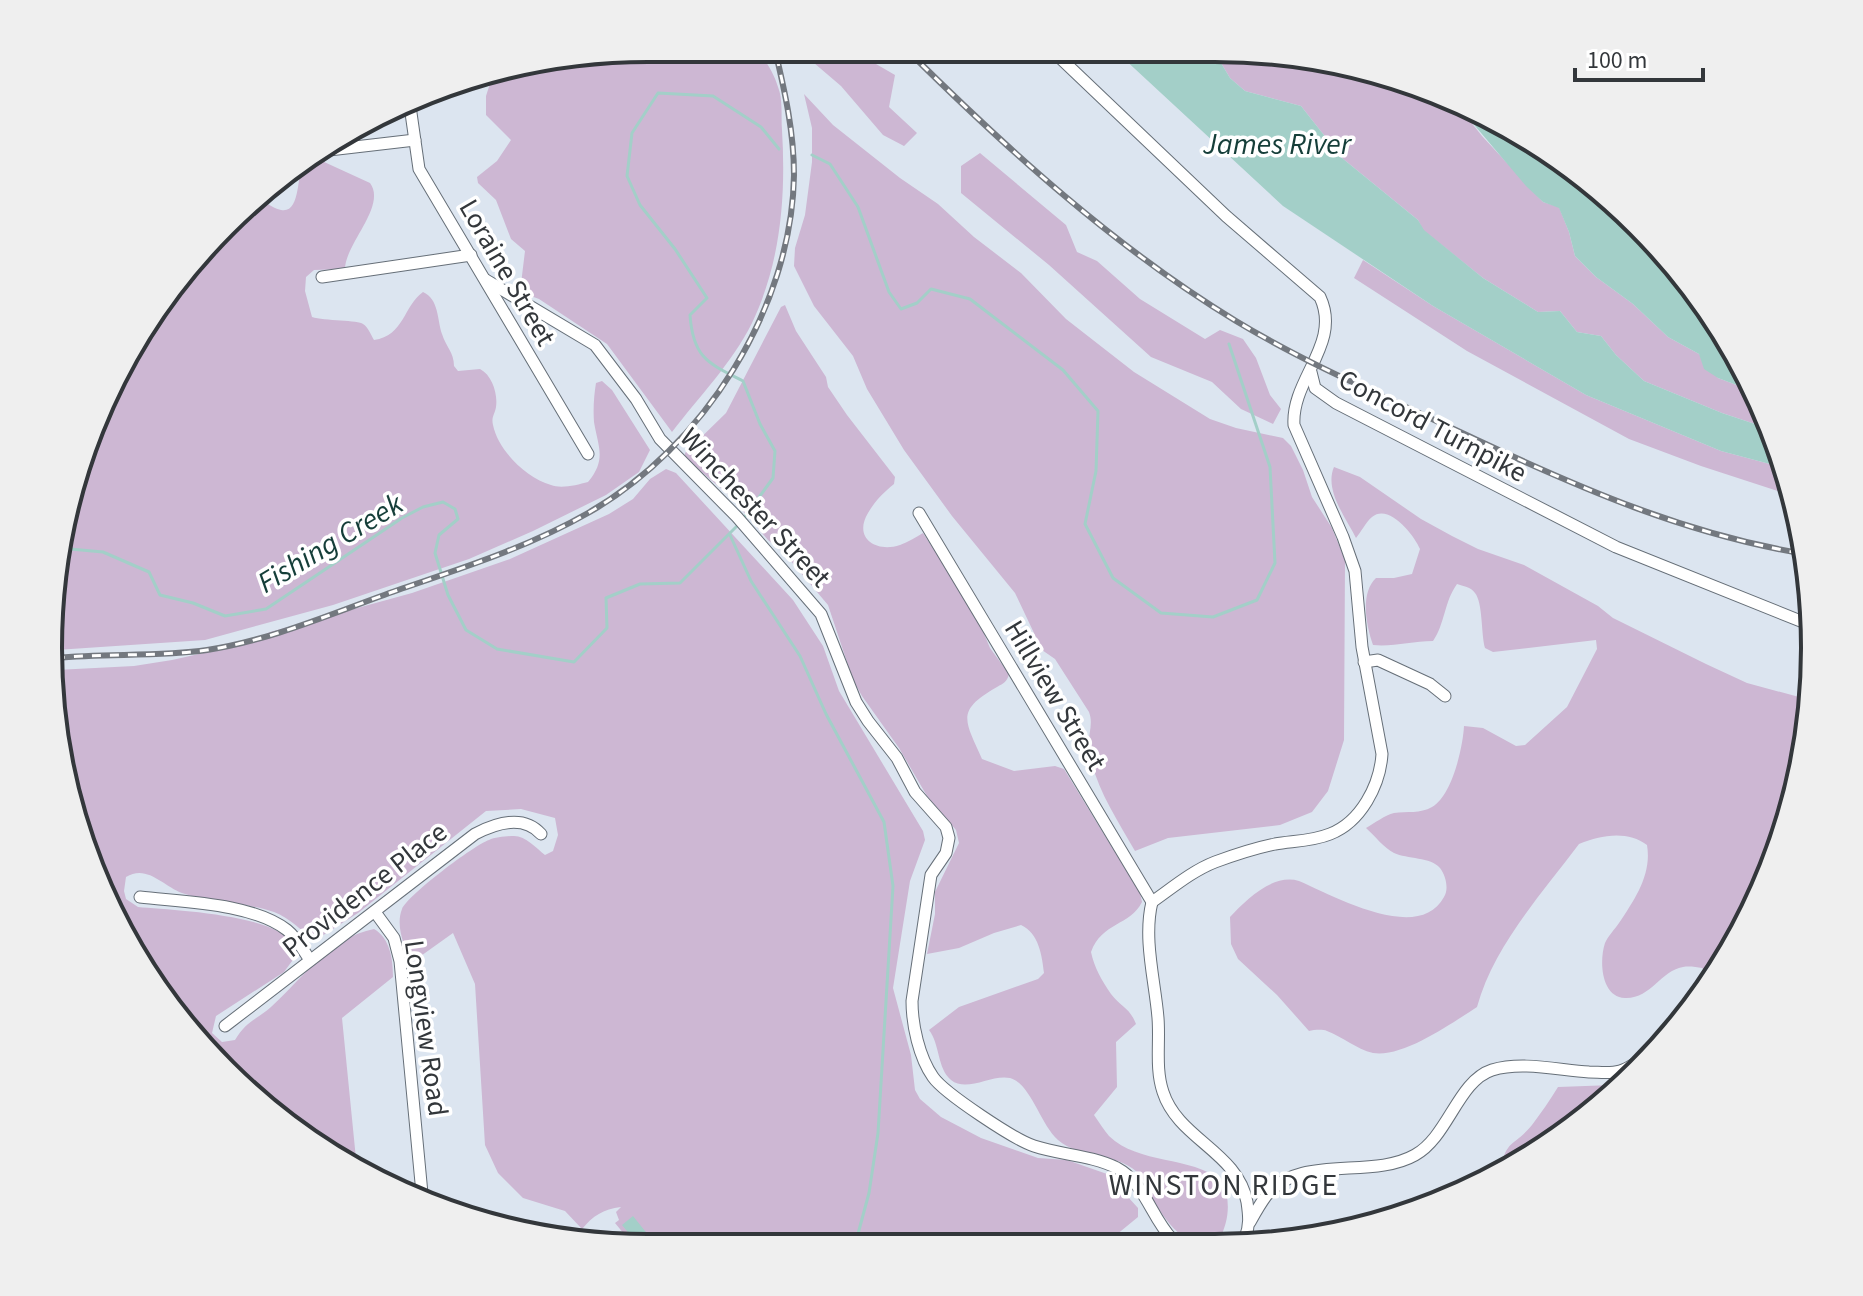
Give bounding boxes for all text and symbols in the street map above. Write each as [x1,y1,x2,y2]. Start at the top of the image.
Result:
scale bar [1575,32,1703,82]
text: 100 m [1587,43,1647,78]
water label: James River [1202,123,1353,166]
street label: Loraine Street [449,192,566,354]
street label: Concord Turnpike [1331,359,1534,492]
street label: Winchester Street [670,419,840,597]
water label: Fishing Creek [249,483,412,604]
street label: Hillview Street [994,613,1116,779]
street label: Providence Place [274,812,456,967]
street label: Longview Road [394,937,458,1119]
district label: WINSTON RIDGE [1109,1164,1339,1207]

